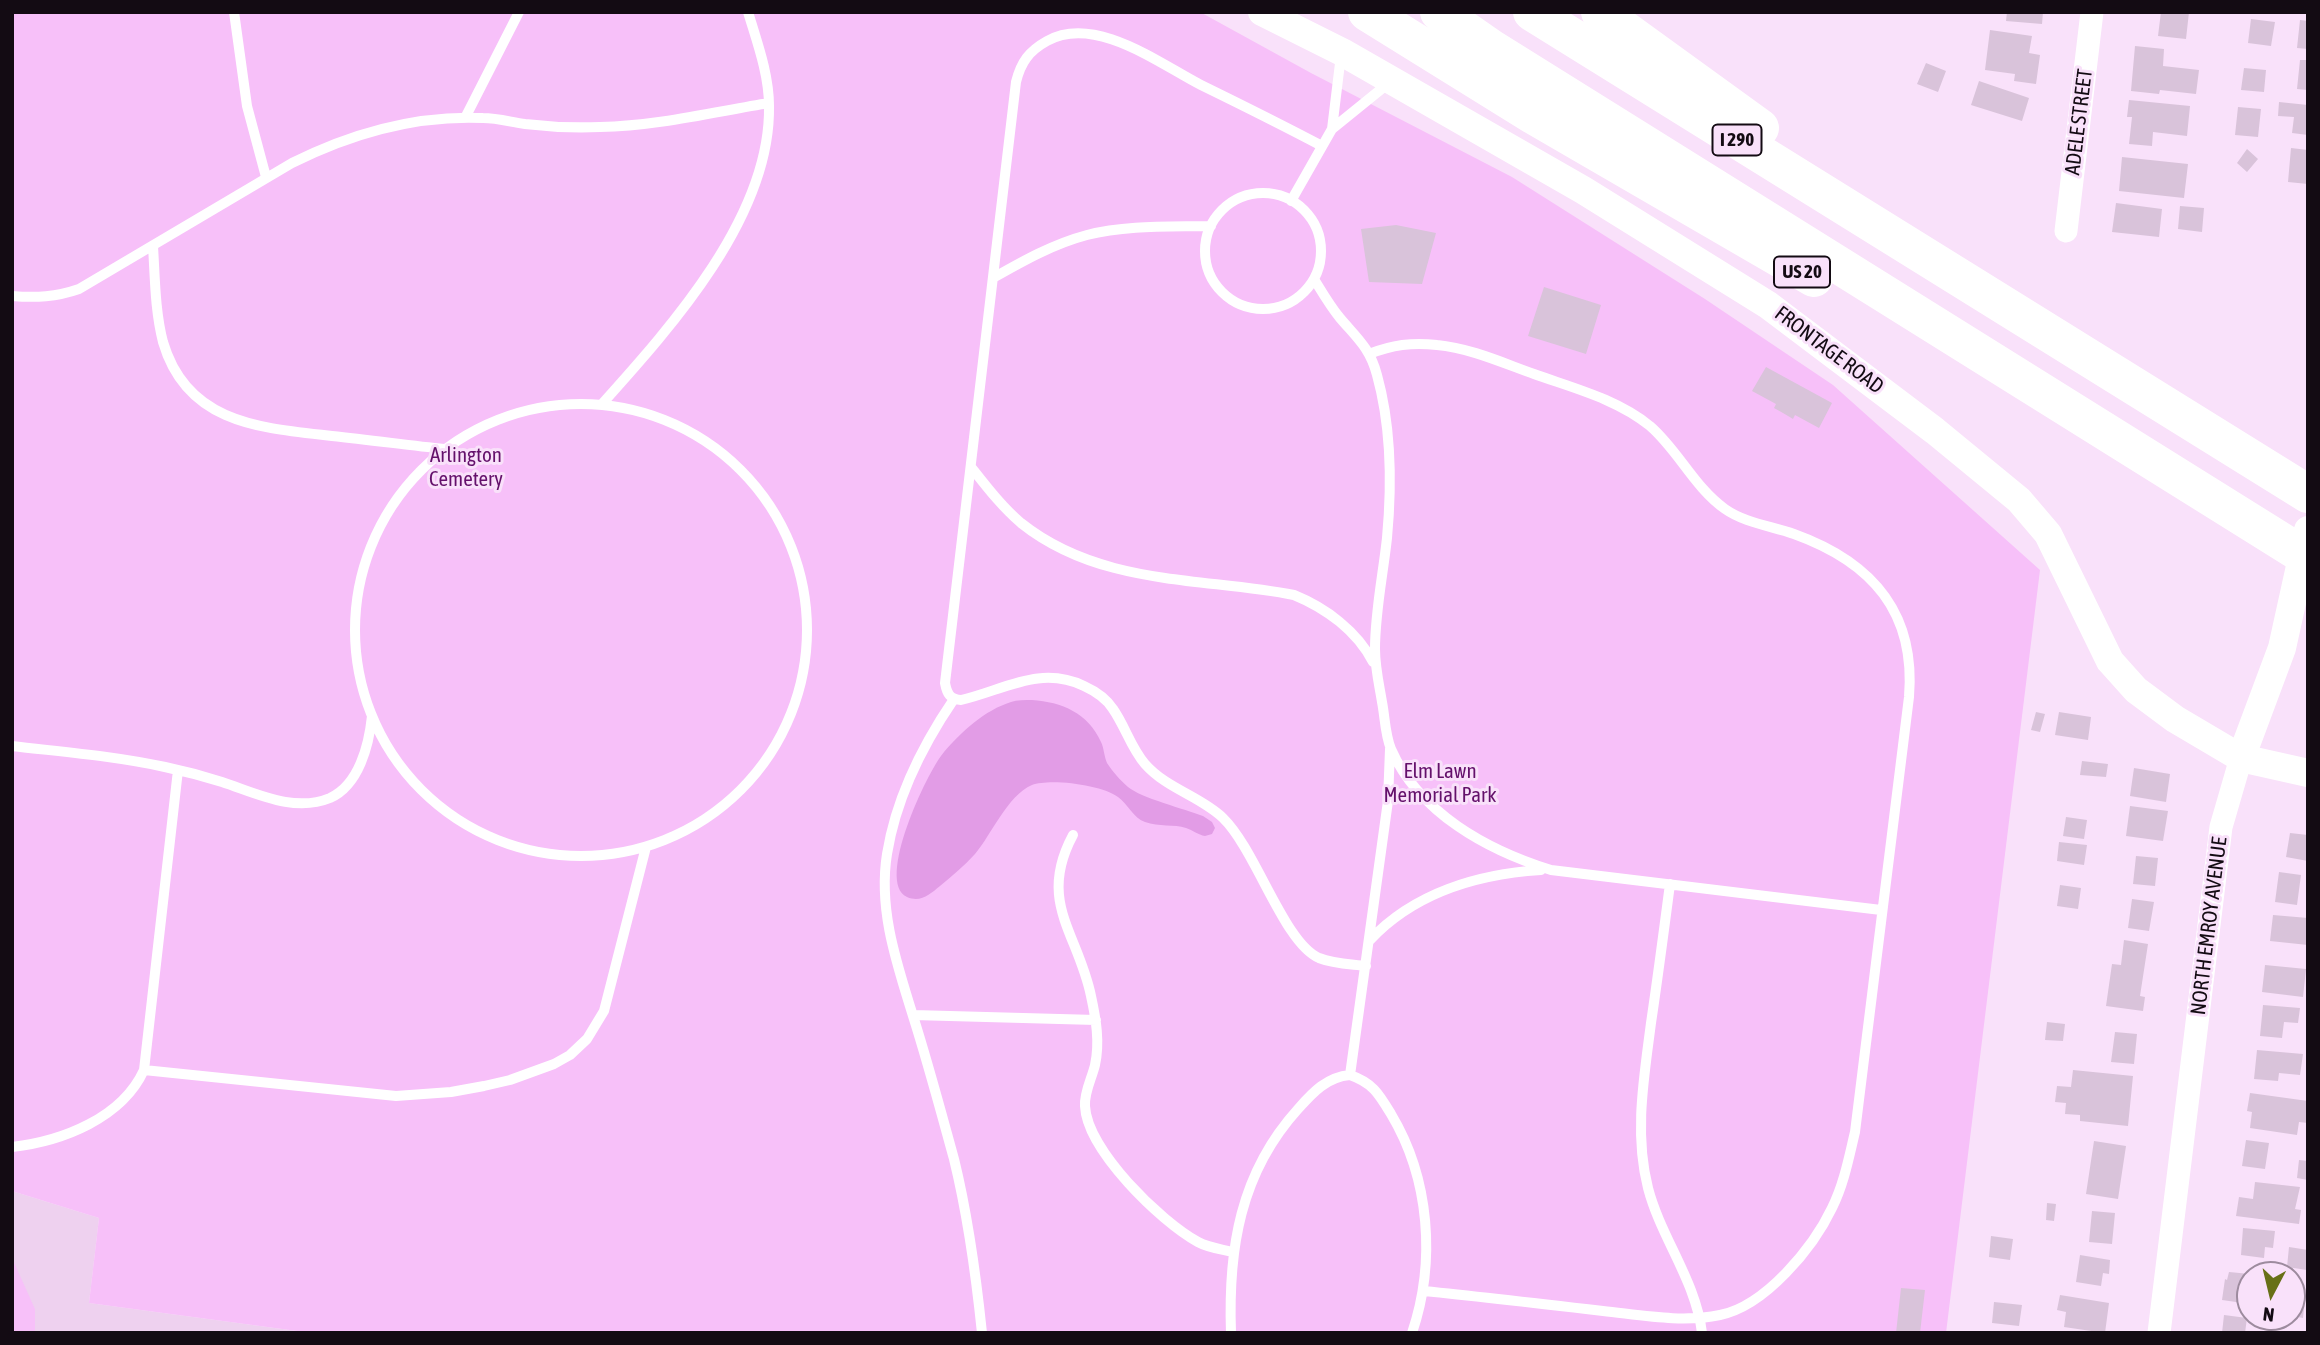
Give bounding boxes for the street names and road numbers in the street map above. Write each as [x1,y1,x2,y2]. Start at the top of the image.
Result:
street label: ADELE STREET [2060,68,2098,176]
road number: I 290 [1712,124,1762,156]
road number: US 20 [1774,256,1830,288]
street label: FRONTAGE ROAD [1770,301,1888,399]
street label: NORTH EMROY AVENUE [2186,835,2232,1017]

